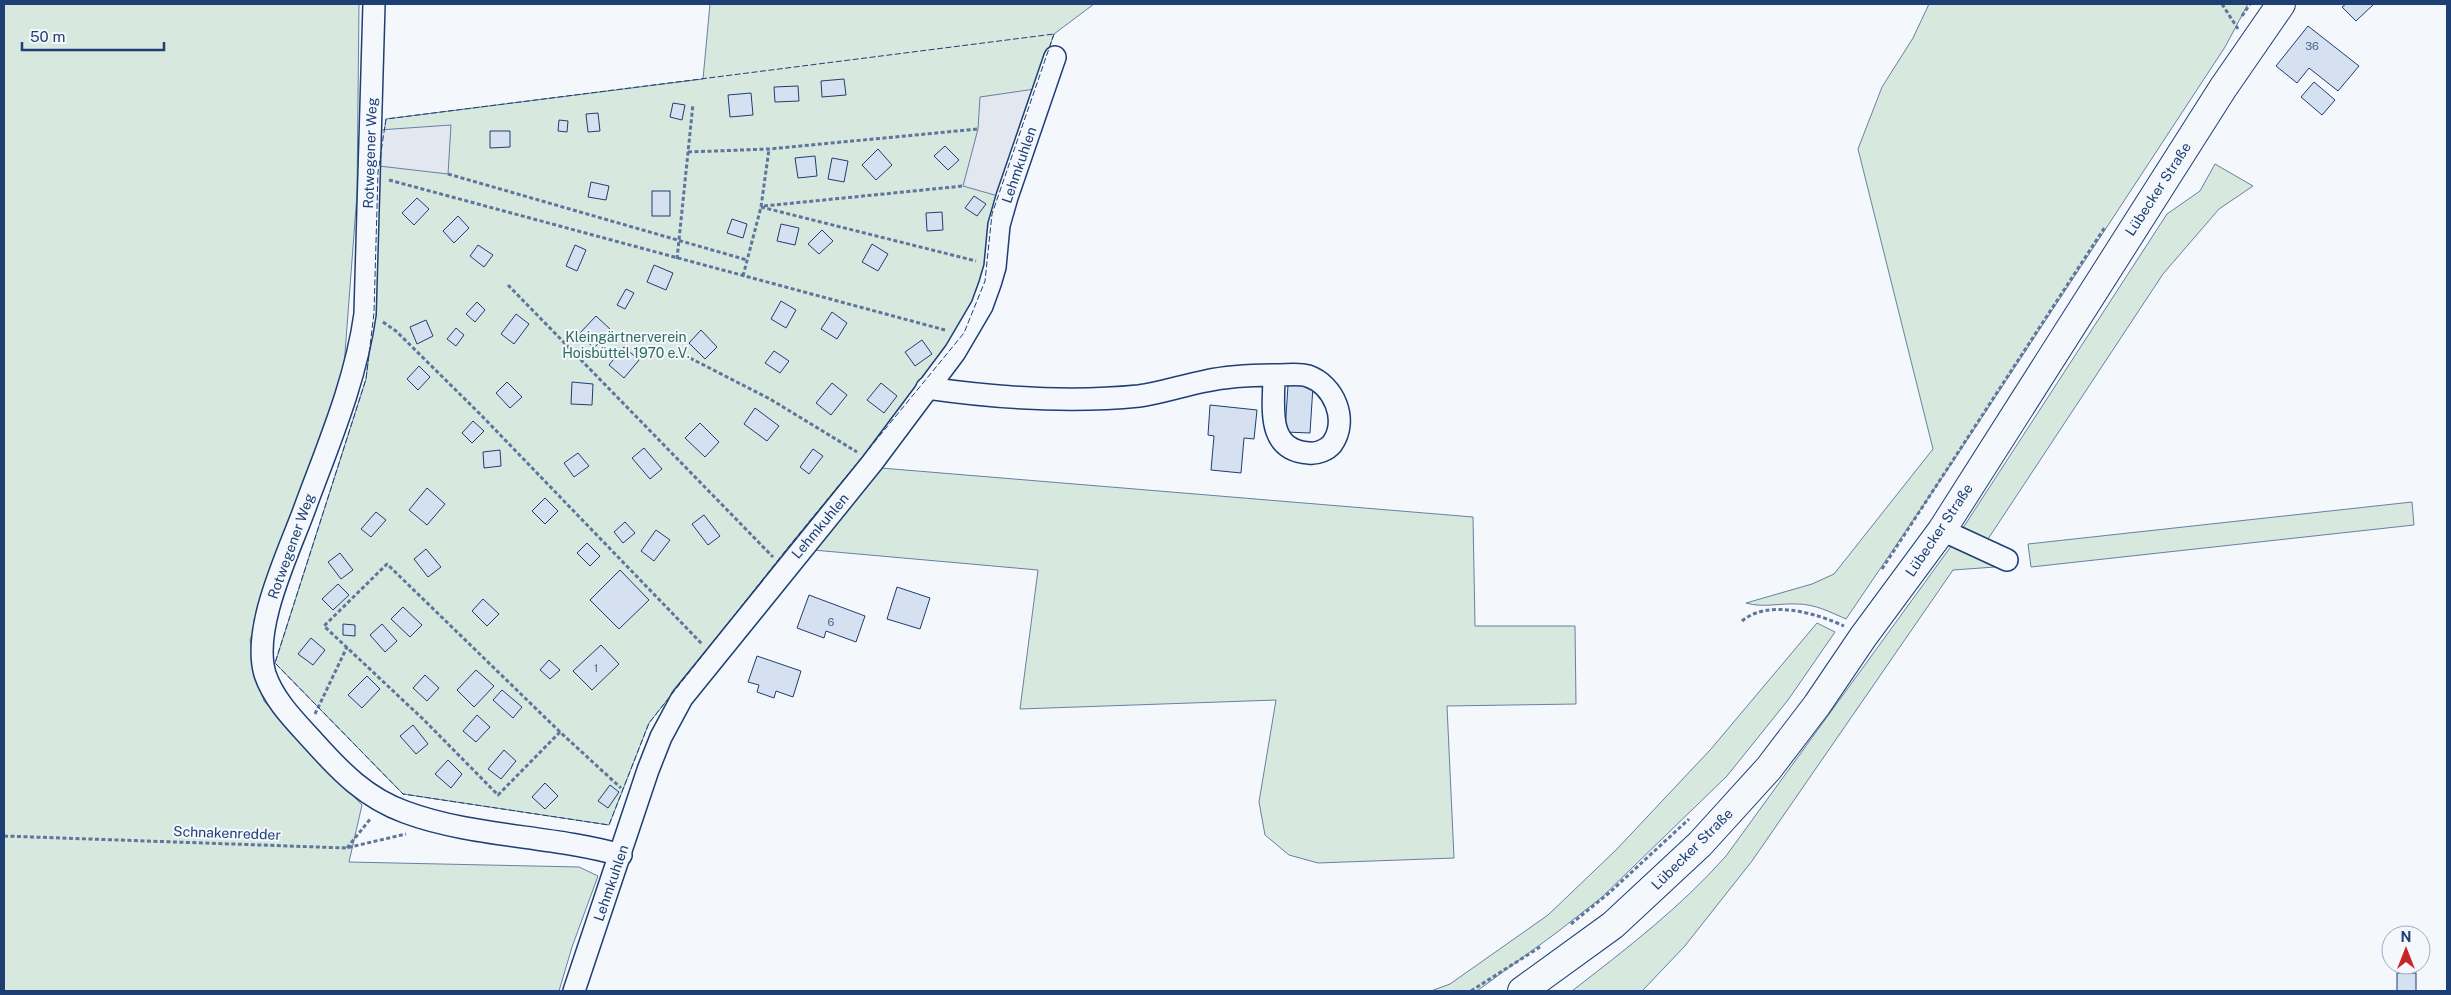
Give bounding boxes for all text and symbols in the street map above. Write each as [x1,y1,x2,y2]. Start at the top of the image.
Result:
scale bar [22,20,165,52]
text: 50 m [30,28,65,45]
house number: 36 [2305,40,2319,52]
street label: Rotwegener Weg [360,97,380,209]
street label: Lehmkuhlen [998,125,1040,205]
street label: Lübecker Straße [2122,139,2194,239]
park label: Kleingärtnerverein Hoisbüttel 1970 e.V. [562,329,690,361]
street label: Lübecker Straße [1902,481,1976,579]
street label: Lehmkuhlen [788,490,852,562]
street label: Rotwegener Weg [264,491,318,601]
house number: 6 [828,616,835,628]
house number: 1 [594,662,598,674]
street label: Lübecker Straße [1648,805,1736,893]
street label: Schnakenredder [173,823,281,843]
street label: Lehmkuhlen [590,843,632,923]
north arrow [2381,925,2431,975]
text: N [2401,929,2411,945]

